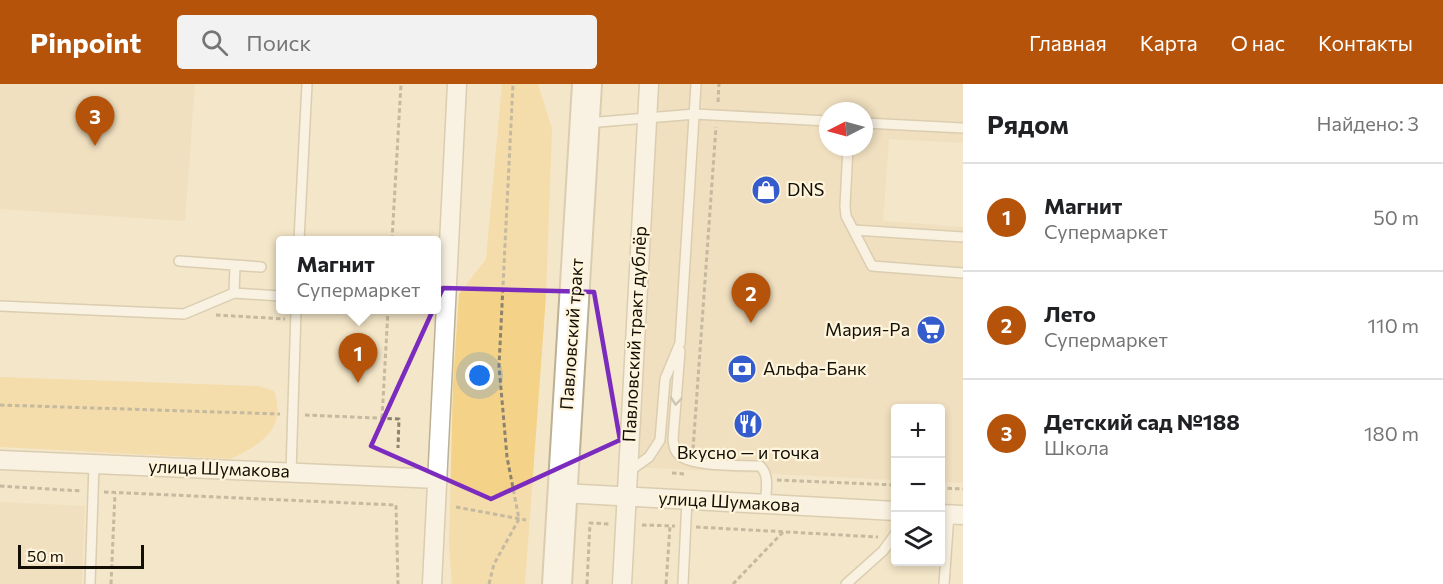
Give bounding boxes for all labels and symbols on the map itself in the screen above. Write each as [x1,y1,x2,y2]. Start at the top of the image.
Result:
pin: 3 [76,97,115,146]
north arrow [819,102,873,156]
shop icon: DNS [750,174,782,206]
place label: DNS [787,178,824,200]
street label: Павловский тракт дублёр [617,225,651,443]
street label: Павловский тракт [555,257,587,411]
pin: 2 [732,274,771,323]
supermarket icon: Мария-Ра [915,314,947,346]
place label: Мария-Ра [825,318,910,340]
pin: 1 [338,334,378,383]
bank icon: Альфа-Банк [726,353,758,385]
place label: Альфа-Банк [763,357,867,379]
your location [465,361,494,390]
one-way arrow [669,397,682,406]
restaurant icon: Вкусно — и точка [732,408,764,440]
place label: Вкусно — и точка [677,441,819,463]
street label: улица Шумакова [148,455,290,481]
street label: улица Шумакова [658,486,800,516]
scale bar [18,542,144,570]

